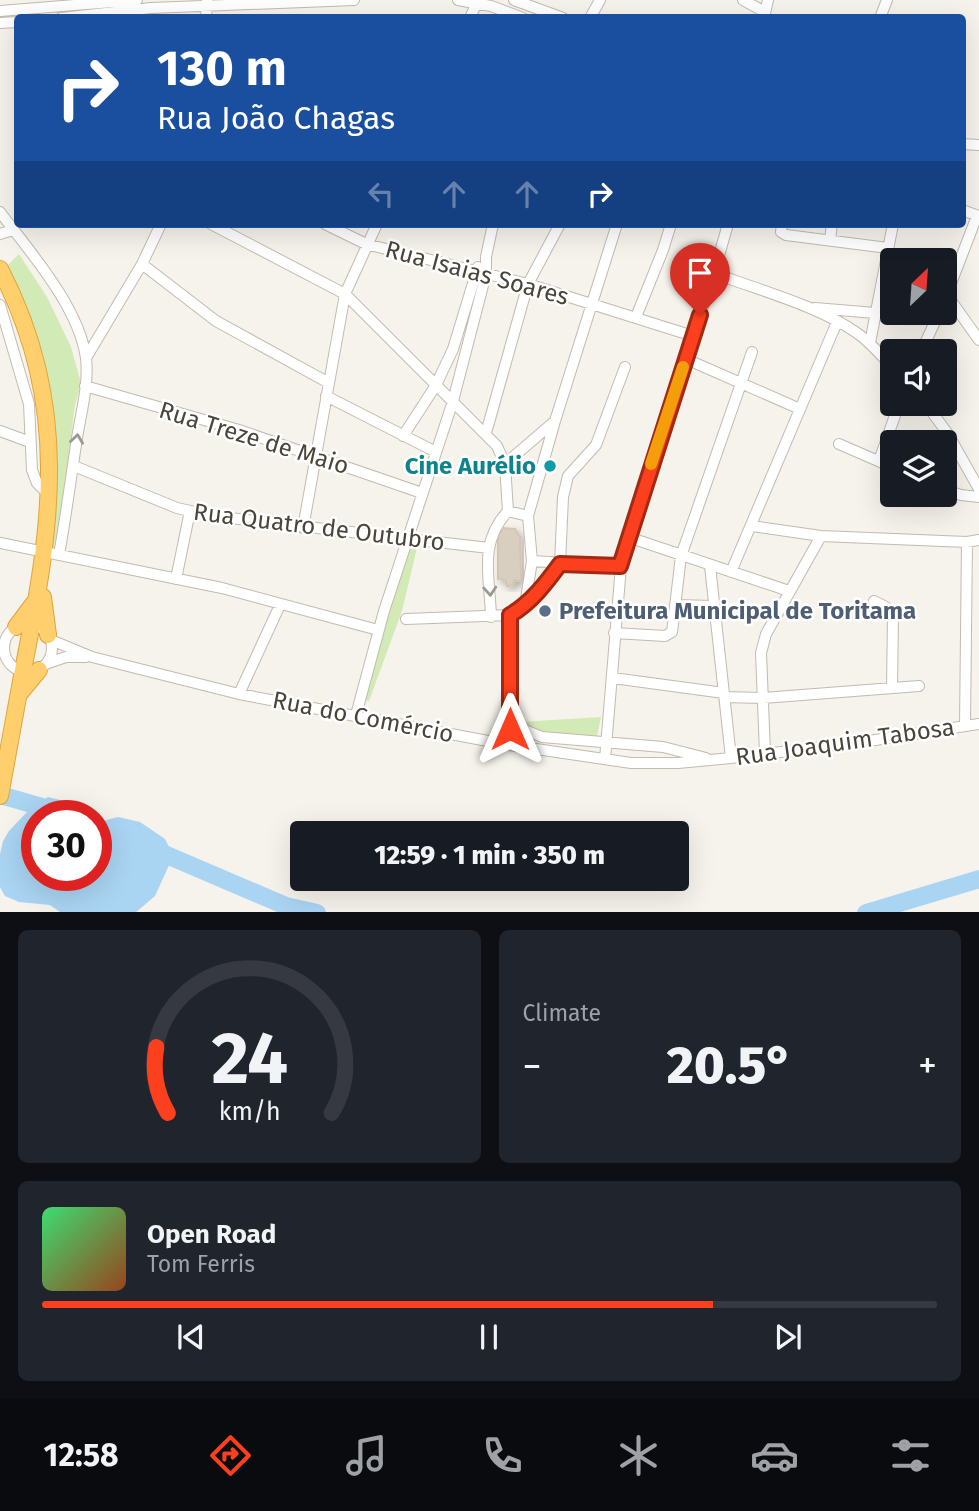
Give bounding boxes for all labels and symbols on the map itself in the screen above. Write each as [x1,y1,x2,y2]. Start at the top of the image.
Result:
street label: Rua Isaias Soares [382,235,572,311]
pin [670,243,730,315]
north arrow [880,248,957,326]
street label: Rua Treze de Maio [156,396,352,480]
one-way arrow [70,433,85,445]
place label: Cine Aurélio [405,452,536,480]
marker: Cine Aurélio [542,458,558,474]
street label: Rua Quatro de Outubro [192,498,446,556]
one-way arrow [482,585,497,596]
place label: Prefeitura Municipal de Toritama [559,597,916,625]
marker: Prefeitura Municipal de Toritama [537,603,553,619]
street label: Rua do Comércio [270,686,456,748]
position arrow [473,692,547,766]
street label: Rua Joaquim Tabosa [734,713,956,771]
speed limit sign: 30 [21,800,112,891]

